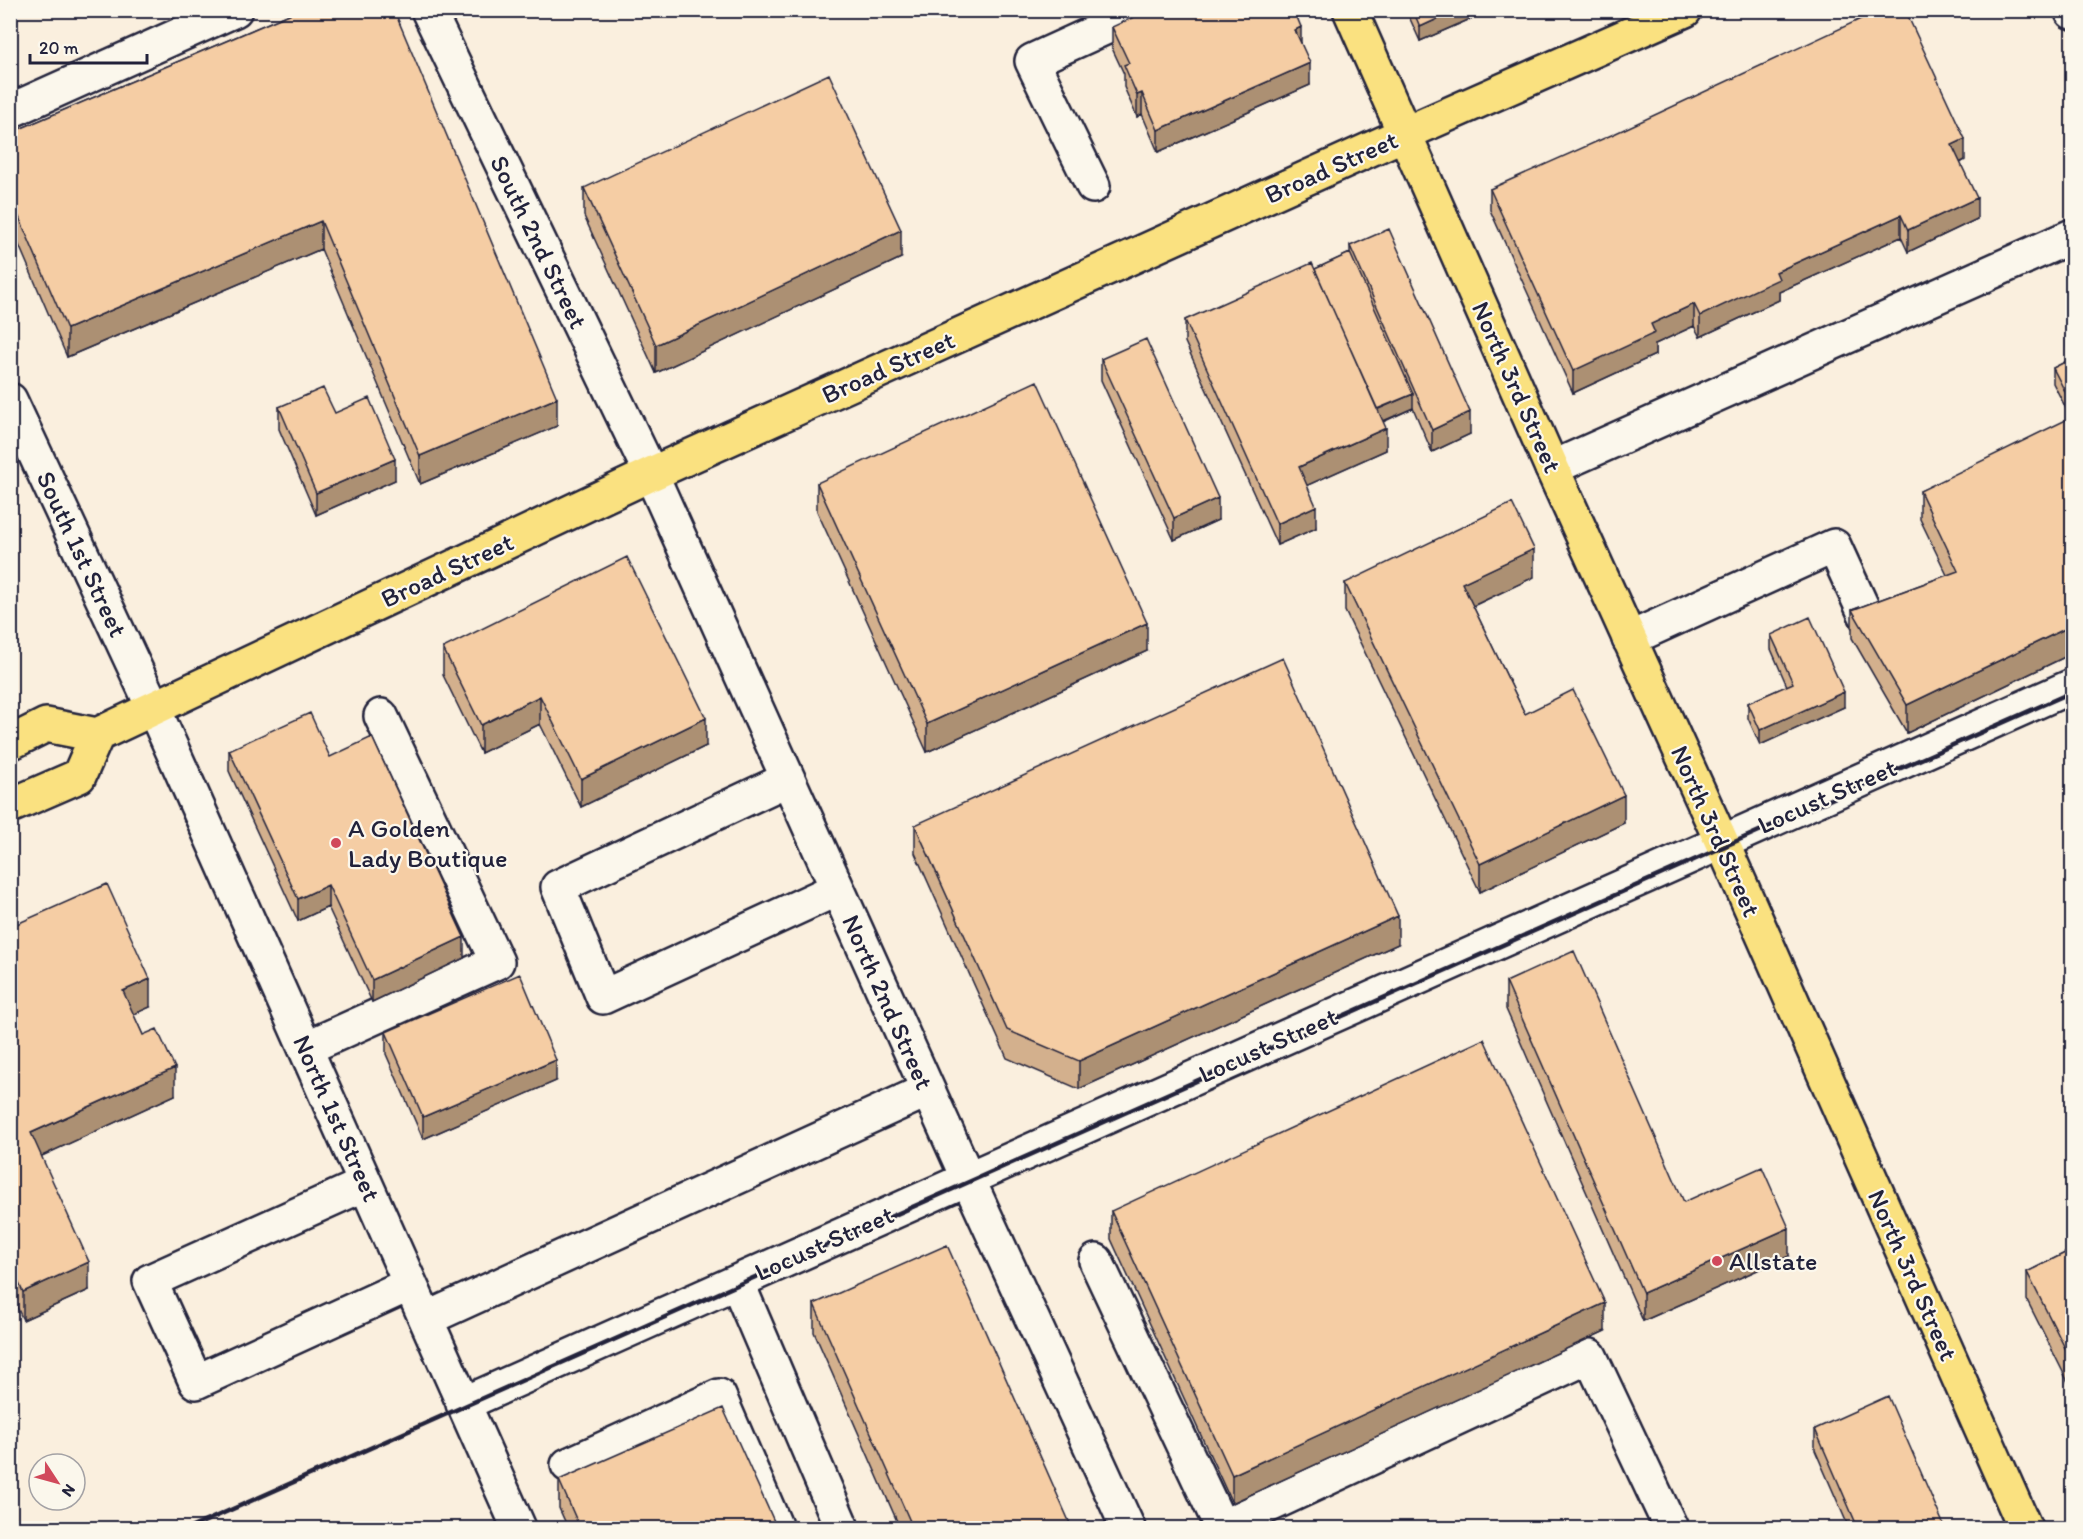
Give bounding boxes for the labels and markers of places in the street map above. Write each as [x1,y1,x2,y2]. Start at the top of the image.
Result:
place label: A Golden Lady Boutique [348,812,508,874]
marker: A Golden Lady Boutique [329,836,343,850]
place label: Allstate [1729,1245,1817,1277]
marker: Allstate [1710,1254,1724,1268]

